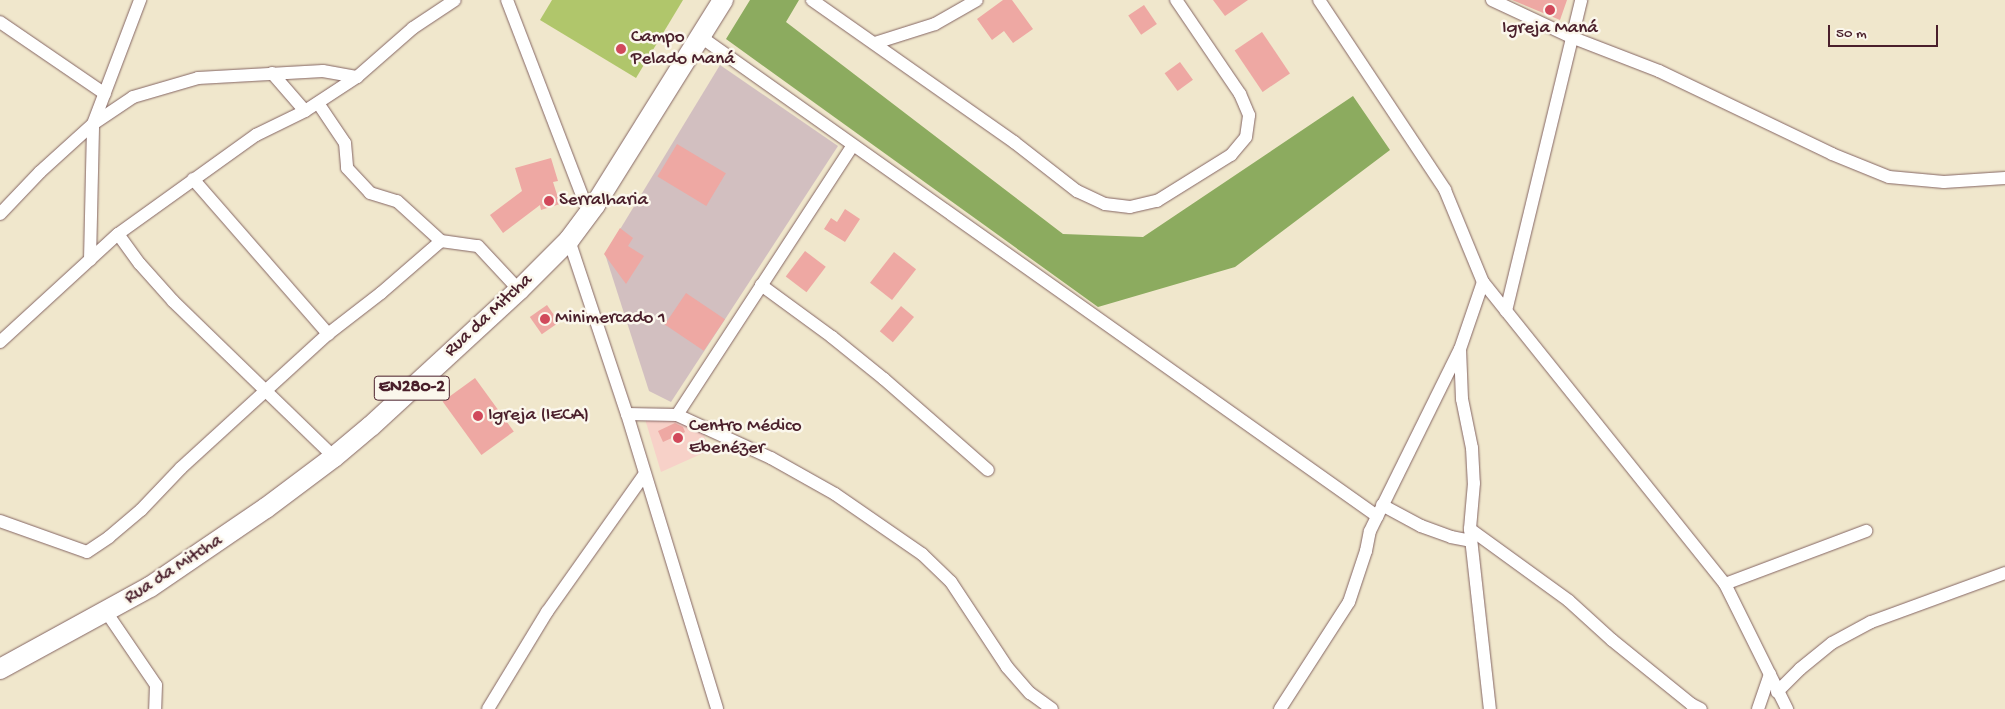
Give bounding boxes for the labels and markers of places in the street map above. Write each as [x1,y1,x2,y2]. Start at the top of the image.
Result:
marker: Igreja Maná [1544,4,1556,16]
place label: Igreja Maná [1502,18,1598,40]
place label: Campo Pelado Maná [631,27,735,71]
marker: Campo Pelado Maná [615,43,627,55]
place label: Serralharia [559,190,648,212]
marker: Serralharia [543,195,555,207]
place label: Minimercado 1 [555,308,666,330]
marker: Minimercado 1 [539,313,551,325]
place label: Igreja (IECA) [488,405,589,427]
marker: Igreja (IECA) [472,410,484,422]
place label: Centro Médico Ebenézer [689,416,802,460]
marker: Centro Médico Ebenézer [671,431,685,445]

